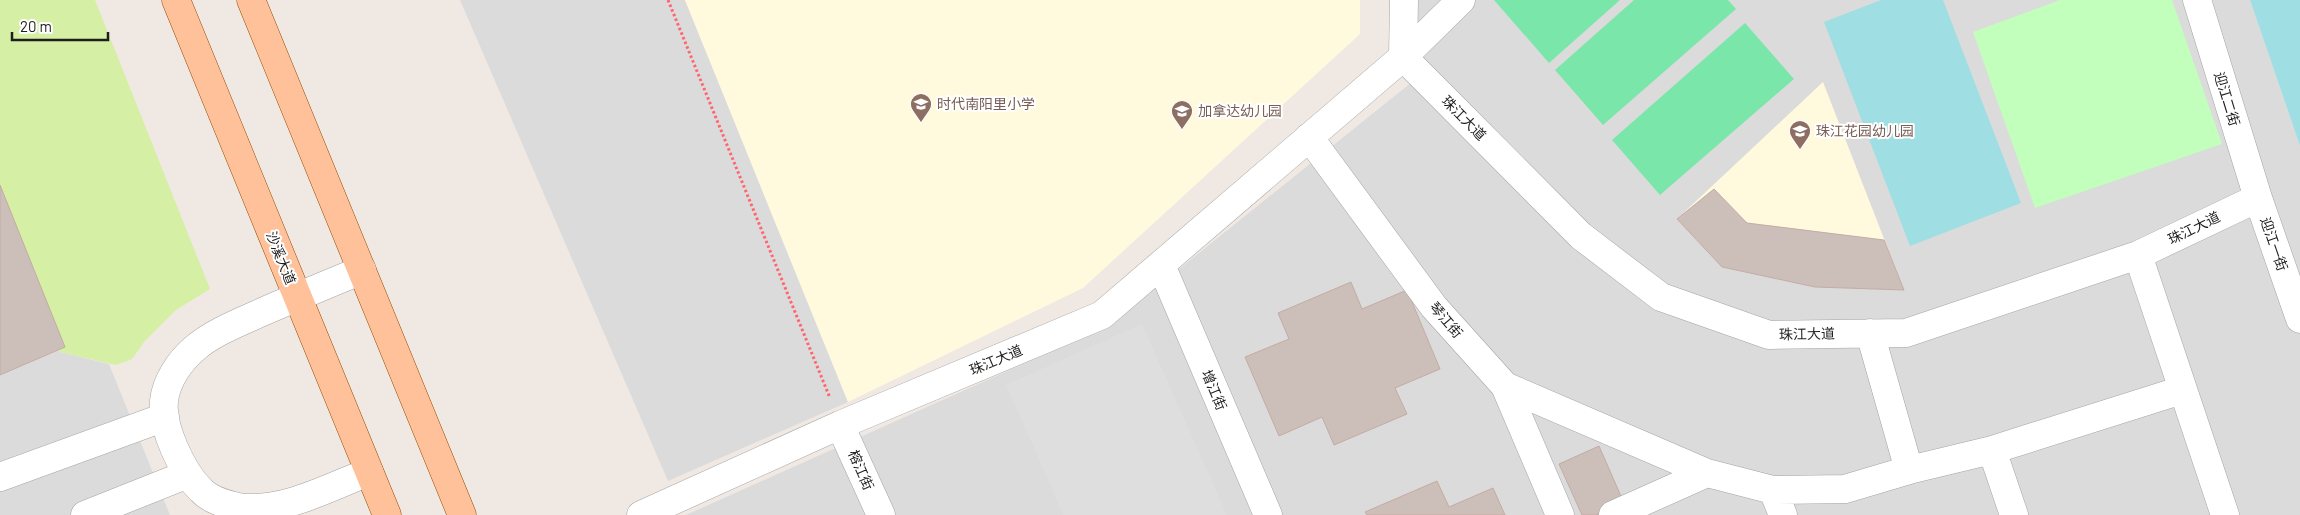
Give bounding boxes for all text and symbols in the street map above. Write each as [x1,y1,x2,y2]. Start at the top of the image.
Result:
scale bar [12,10,109,42]
text: 20 m [20,17,52,35]
street label: 迎江二街 [2211,70,2244,128]
school or university icon: 时代南阳里小学 [909,92,933,123]
street label: 珠江大道 [1439,92,1490,143]
place label: 时代南阳里小学 [937,95,1035,112]
school or university icon: 加拿达幼儿园 [1170,99,1194,130]
place label: 加拿达幼儿园 [1198,102,1282,119]
school or university icon: 珠江花园幼儿园 [1788,119,1812,150]
place label: 珠江花园幼儿园 [1816,122,1914,139]
street label: 珠江大道 [2165,208,2223,247]
street label: 迎江一街 [2257,215,2292,273]
street label: 沙溪大道 [263,229,300,287]
street label: 琴江街 [1426,298,1467,341]
street label: 珠江大道 [1779,325,1835,342]
street label: 珠江大道 [967,341,1025,378]
street label: 增江街 [1198,367,1230,412]
street label: 榕江街 [845,447,878,492]

